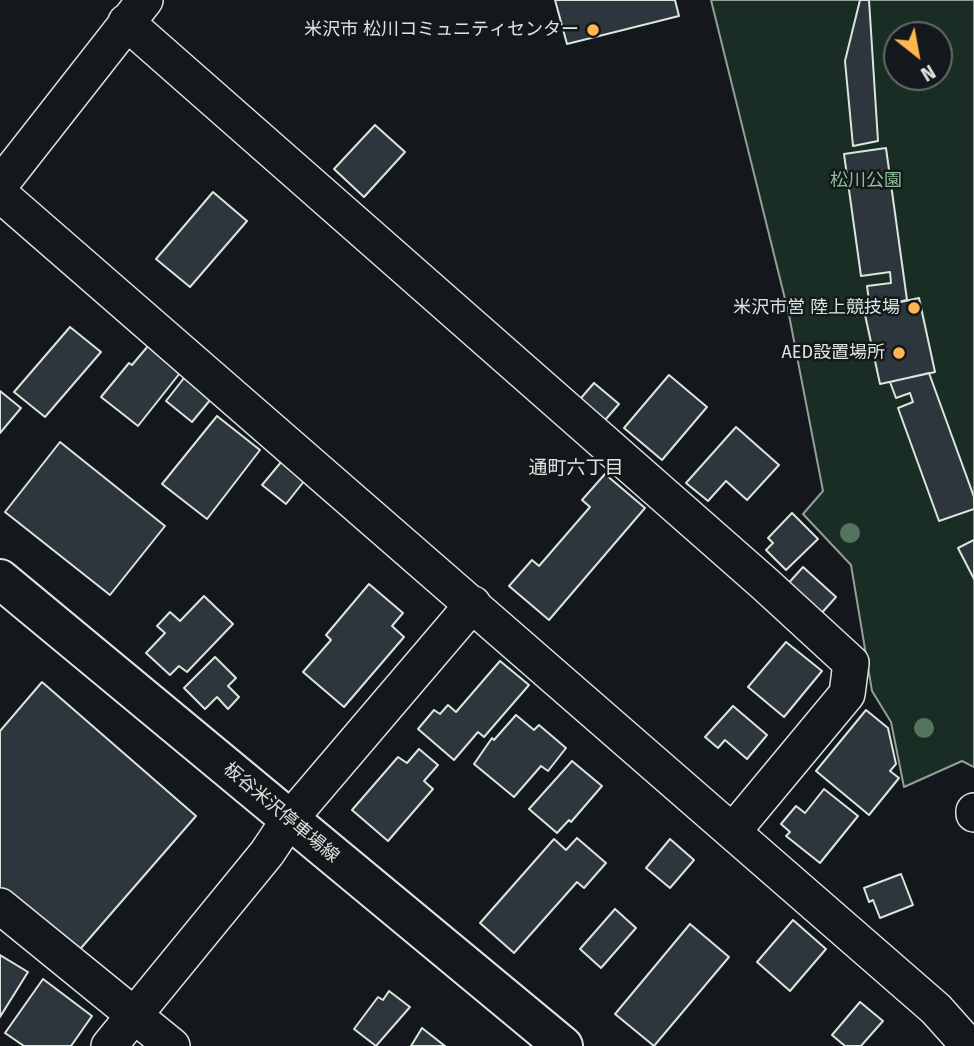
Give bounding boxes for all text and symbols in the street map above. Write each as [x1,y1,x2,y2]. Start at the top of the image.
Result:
place label: 米沢市 松川コミュニティセンター [304,19,579,41]
north arrow [883,21,953,91]
marker: 米沢市 松川コミュニティセンター [585,22,601,38]
text: N [917,60,939,86]
park label: 松川公園 [830,170,902,192]
place label: 米沢市営 陸上競技場 [733,297,900,319]
marker: 米沢市営 陸上競技場 [906,300,922,316]
place label: AED設置場所 [781,342,885,364]
marker: AED設置場所 [891,345,907,361]
district label: 通町六丁目 [529,458,623,480]
street label: 板谷米沢停車場線 [219,758,343,868]

